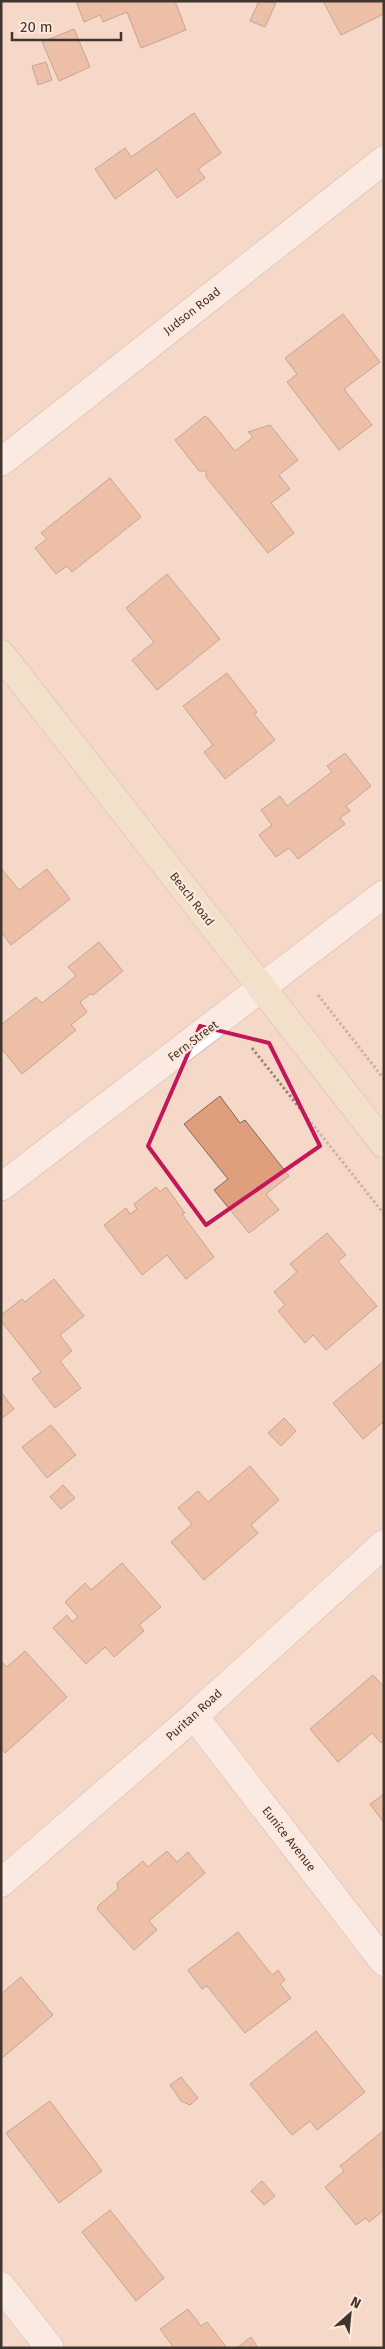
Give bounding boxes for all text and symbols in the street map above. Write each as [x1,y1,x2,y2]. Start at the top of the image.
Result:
scale bar [12,10,121,42]
text: 20 m [20,18,53,36]
street label: Judson Road [161,284,223,338]
street label: Beach Road [167,870,217,928]
street label: Fern Street [165,1017,221,1064]
street label: Puritan Road [163,1686,225,1744]
street label: Eunice Avenue [259,1804,319,1874]
north arrow [325,2289,375,2339]
text: N [348,2293,364,2313]

